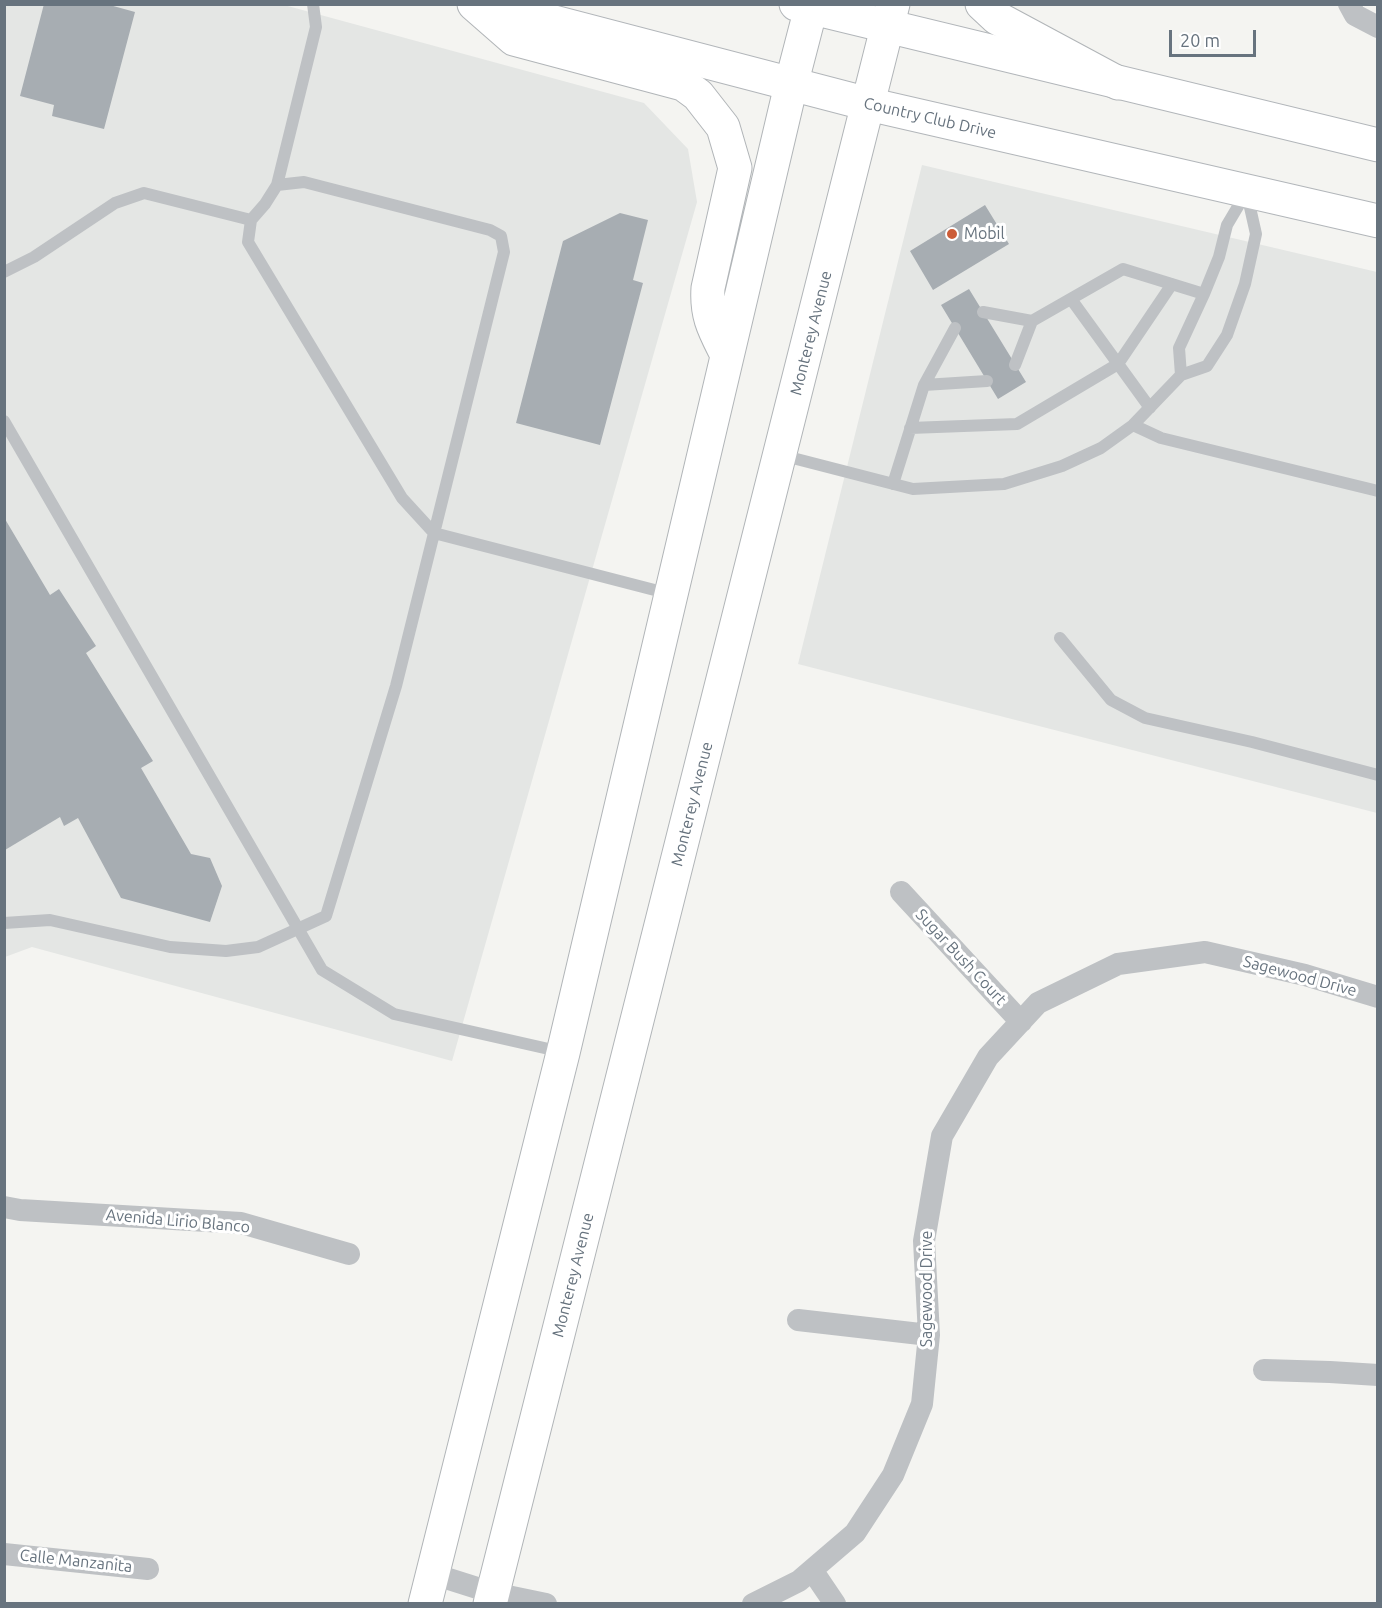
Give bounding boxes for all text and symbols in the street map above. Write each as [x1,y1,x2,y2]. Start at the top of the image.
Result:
scale bar [1172,18,1259,56]
text: 20 m [1180,30,1220,50]
street label: Country Club Drive [862,93,998,143]
place label: Mobil [964,224,1005,244]
marker: Mobil [945,227,959,241]
street label: Monterey Avenue [786,269,836,397]
street label: Monterey Avenue [667,740,717,868]
street label: Sugar Bush Court [912,905,1010,1009]
street label: Sagewood Drive [1241,952,1359,1000]
street label: Avenida Lirio Blanco [105,1205,251,1237]
street label: Monterey Avenue [548,1211,598,1339]
street label: Sagewood Drive [917,1231,937,1347]
street label: Calle Manzanita [19,1546,133,1576]

